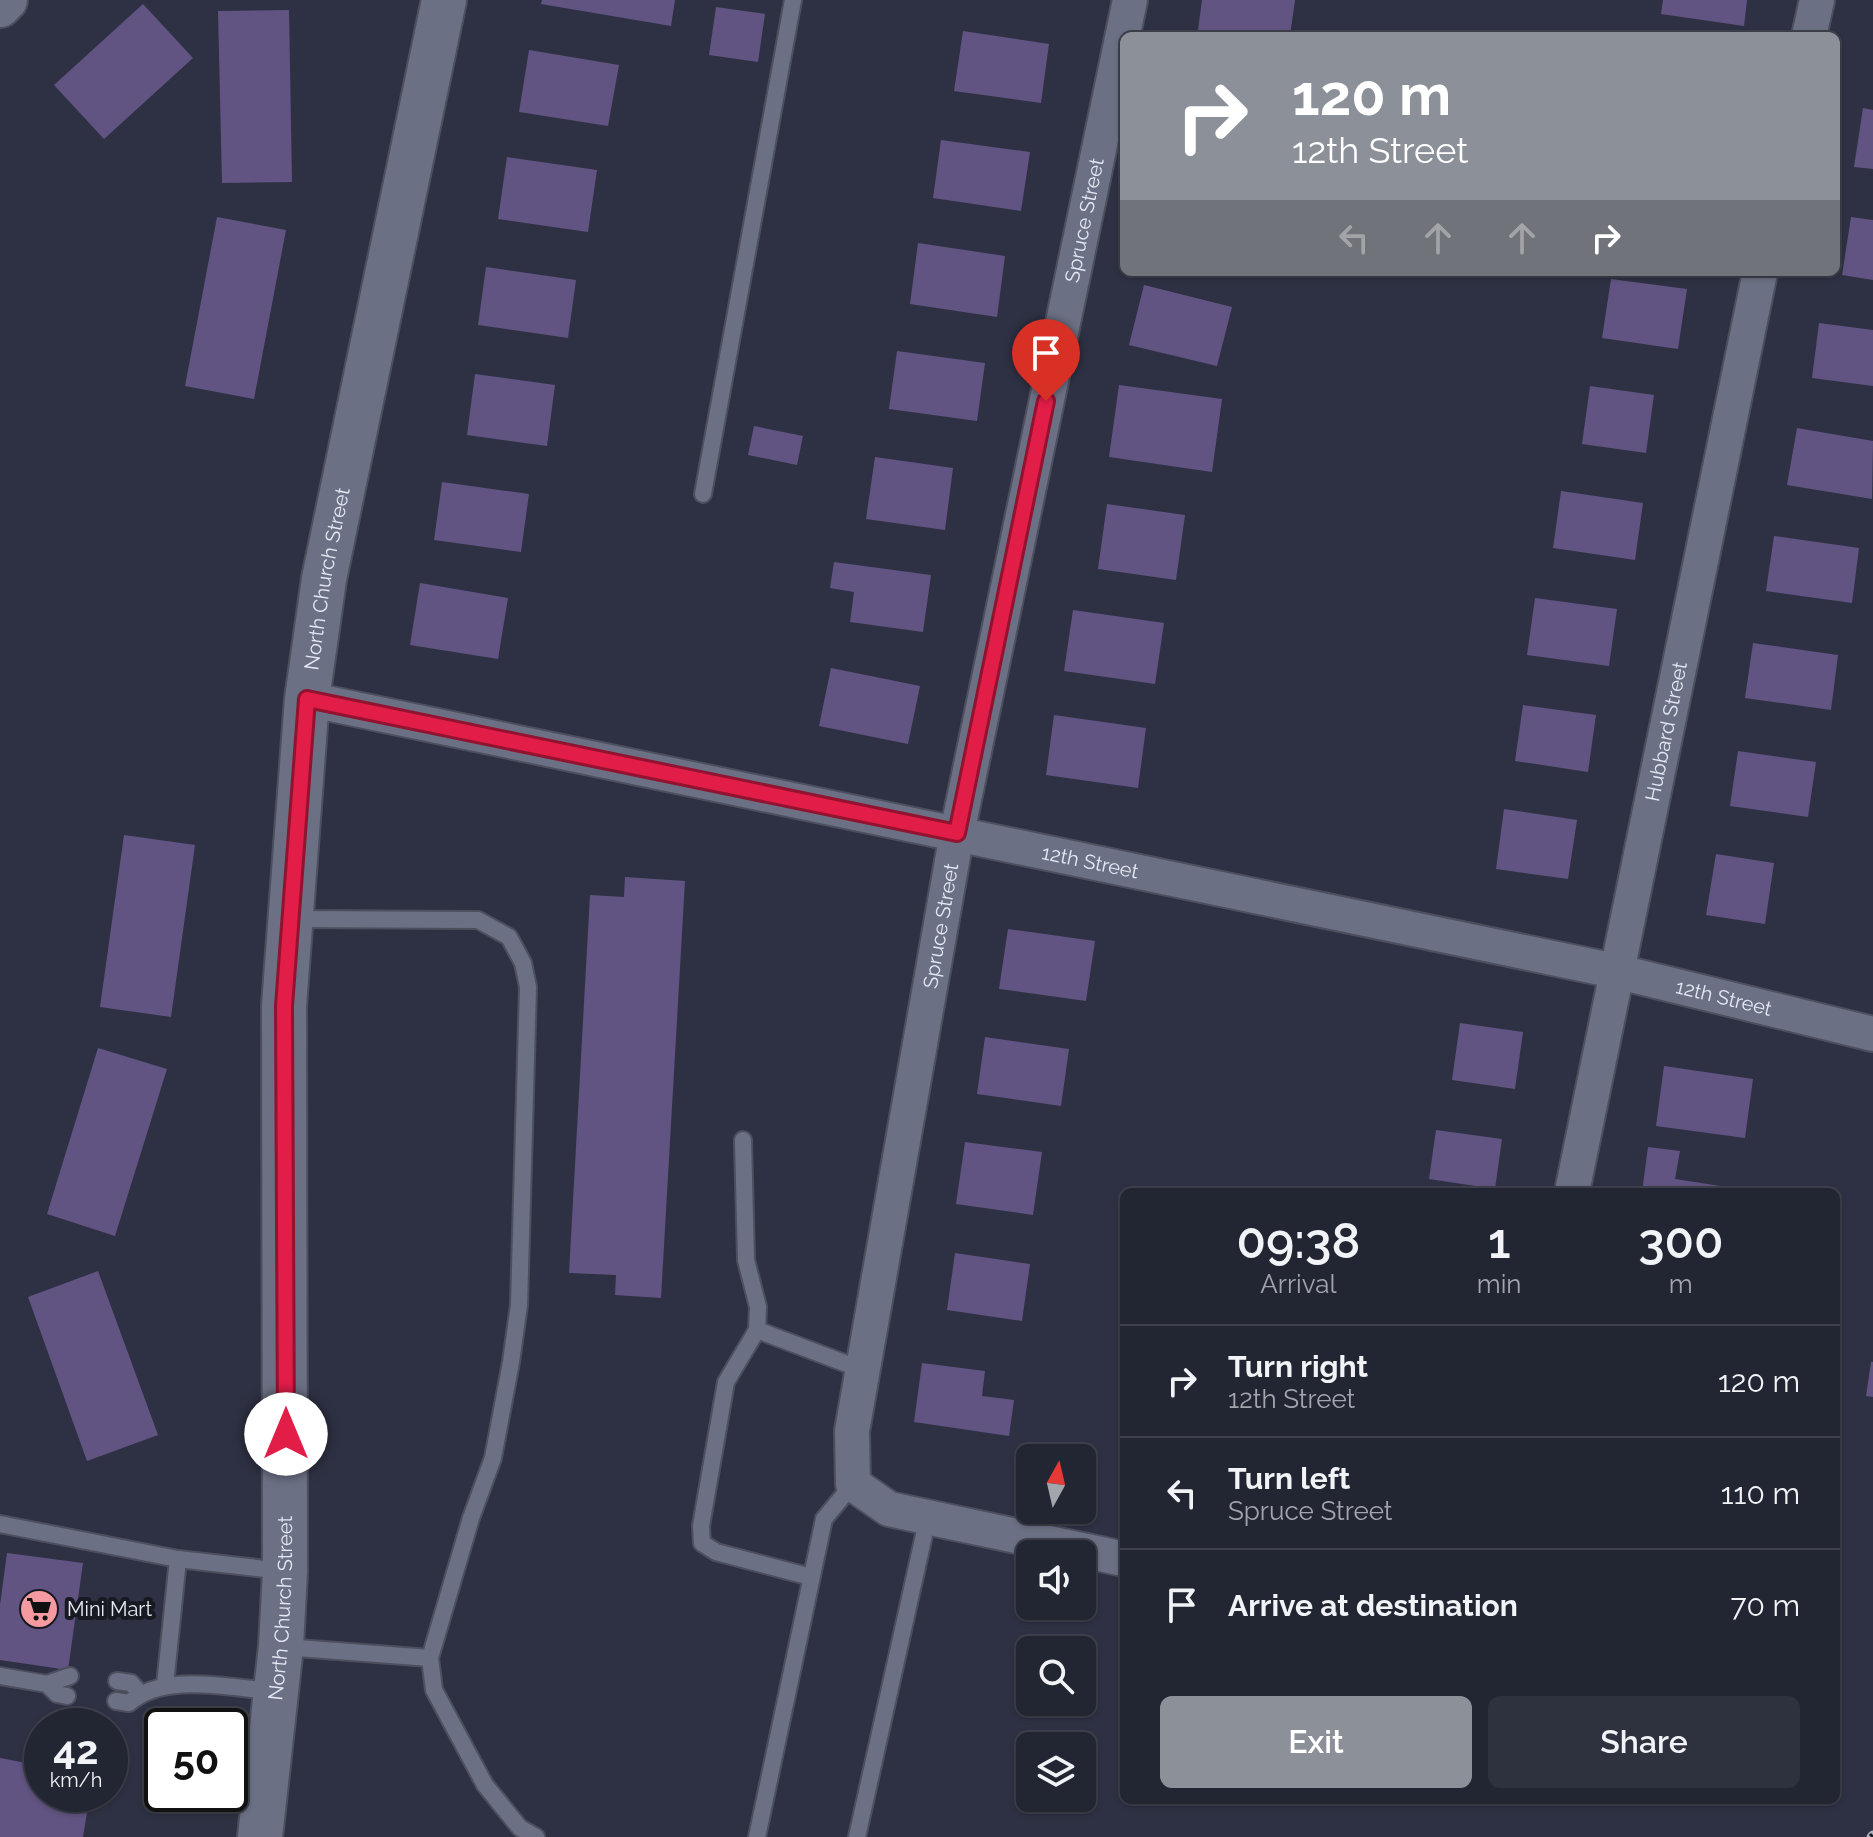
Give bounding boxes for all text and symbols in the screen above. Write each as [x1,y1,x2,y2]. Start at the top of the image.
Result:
text: 120 m [1292,62,1451,128]
icon: right [1160,64,1264,168]
text: 12th Street [1292,129,1468,171]
street label: Spruce Street [1060,156,1109,285]
icon: left [1332,216,1376,260]
icon: ahead [1416,216,1460,260]
icon: ahead [1500,216,1544,260]
icon: right [1584,216,1628,260]
pin [1012,319,1080,401]
icon: arrive [1024,331,1068,375]
street label: North Church Street [299,485,355,672]
street label: Hubbard Street [1640,659,1692,804]
street label: 12th Street [1040,840,1141,884]
street label: Spruce Street [918,861,964,990]
street label: 12th Street [1673,974,1775,1021]
text: 09:38 [1237,1213,1360,1269]
text: 1 [1488,1213,1510,1269]
text: 300 [1638,1213,1723,1269]
text: Arrival [1260,1269,1337,1299]
text: min [1477,1269,1522,1299]
text: m [1669,1269,1693,1299]
text: Turn right [1228,1349,1368,1384]
icon: right [1160,1359,1204,1403]
text: 120 m [1718,1364,1800,1399]
text: 12th Street [1228,1384,1355,1414]
position arrow [244,1392,328,1476]
north arrow [1016,1444,1096,1524]
map controls [1016,1444,1096,1812]
text: Turn left [1228,1461,1350,1496]
icon: left [1160,1471,1204,1515]
text: 110 m [1721,1476,1800,1511]
text: Spruce Street [1228,1496,1393,1526]
street label: North Church Street [263,1515,297,1702]
button: sound [1016,1540,1096,1620]
icon: arrive [1160,1583,1204,1627]
supermarket icon: Mini Mart [18,1588,60,1630]
text: Arrive at destination [1228,1588,1518,1623]
text: 70 m [1730,1588,1800,1623]
place label: Mini Mart [67,1597,152,1621]
button: search [1016,1636,1096,1716]
button: Exit [1160,1696,1472,1788]
button: Share [1488,1696,1800,1788]
speed limit sign: 50 [144,1708,248,1812]
text: 42 [53,1726,99,1773]
button: layers [1016,1732,1096,1812]
text: km/h [50,1768,102,1792]

